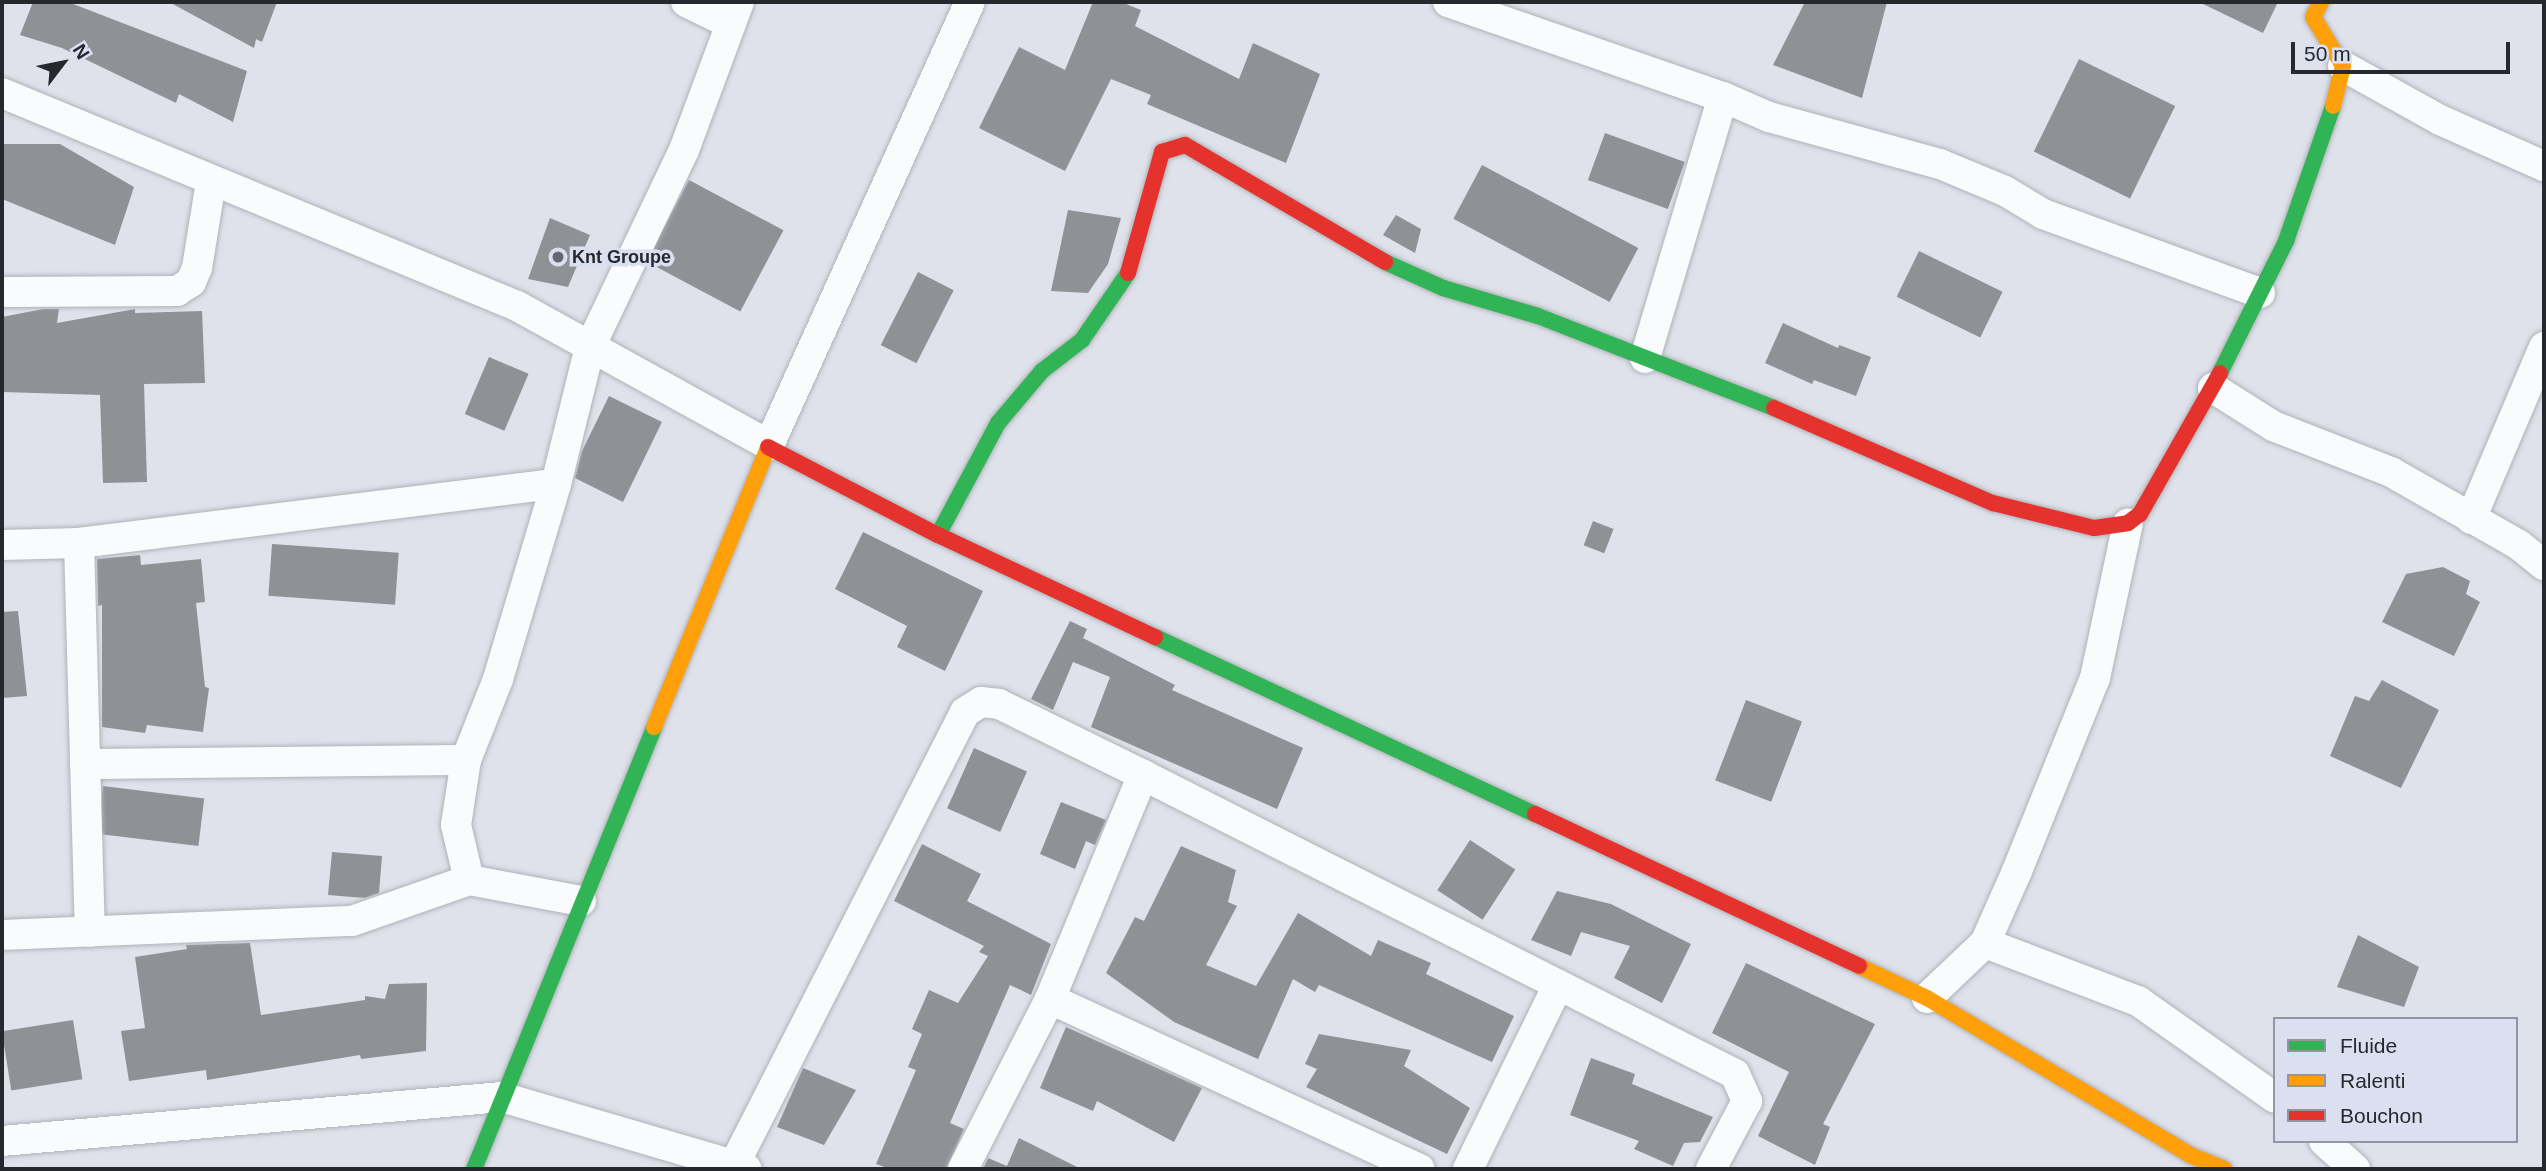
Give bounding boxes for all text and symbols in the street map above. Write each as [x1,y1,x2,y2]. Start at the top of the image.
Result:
north arrow [28,28,98,98]
scale bar [2294,28,2513,72]
text: N [69,40,94,63]
text: 50 m [2304,42,2351,65]
place label: Knt Groupe [572,246,671,268]
marker: Knt Groupe [550,249,566,265]
legend [2273,1017,2518,1143]
text: Fluide [2340,1034,2397,1057]
text: Ralenti [2340,1069,2405,1092]
text: Bouchon [2340,1104,2423,1127]

